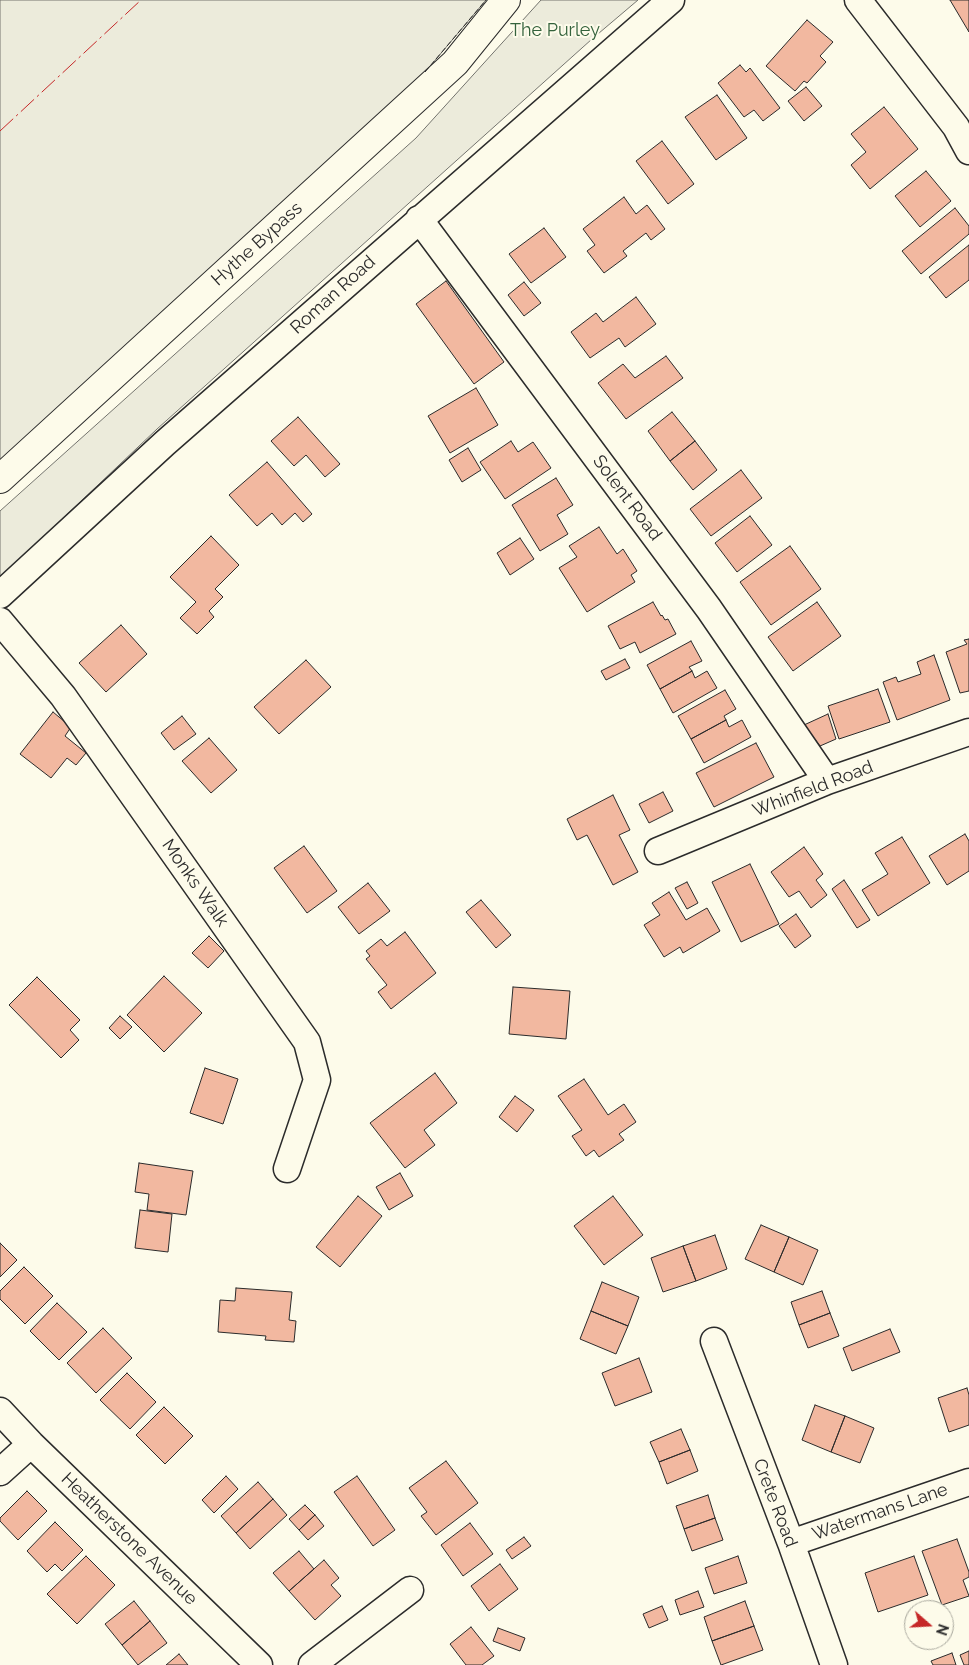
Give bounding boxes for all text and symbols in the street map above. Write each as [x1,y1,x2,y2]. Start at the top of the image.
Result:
park label: The Purley [510,20,600,42]
street label: Hythe Bypass [207,198,307,290]
street label: Roman Road [286,251,380,339]
street label: Solent Road [588,451,666,545]
street label: Whinfield Road [750,756,876,822]
street label: Monks Walk [157,835,233,931]
street label: Crete Road [748,1456,802,1550]
street label: Heatherstone Avenue [56,1468,202,1610]
street label: Watermans Lane [809,1479,951,1545]
north arrow [904,1600,954,1650]
text: N [933,1622,952,1637]

